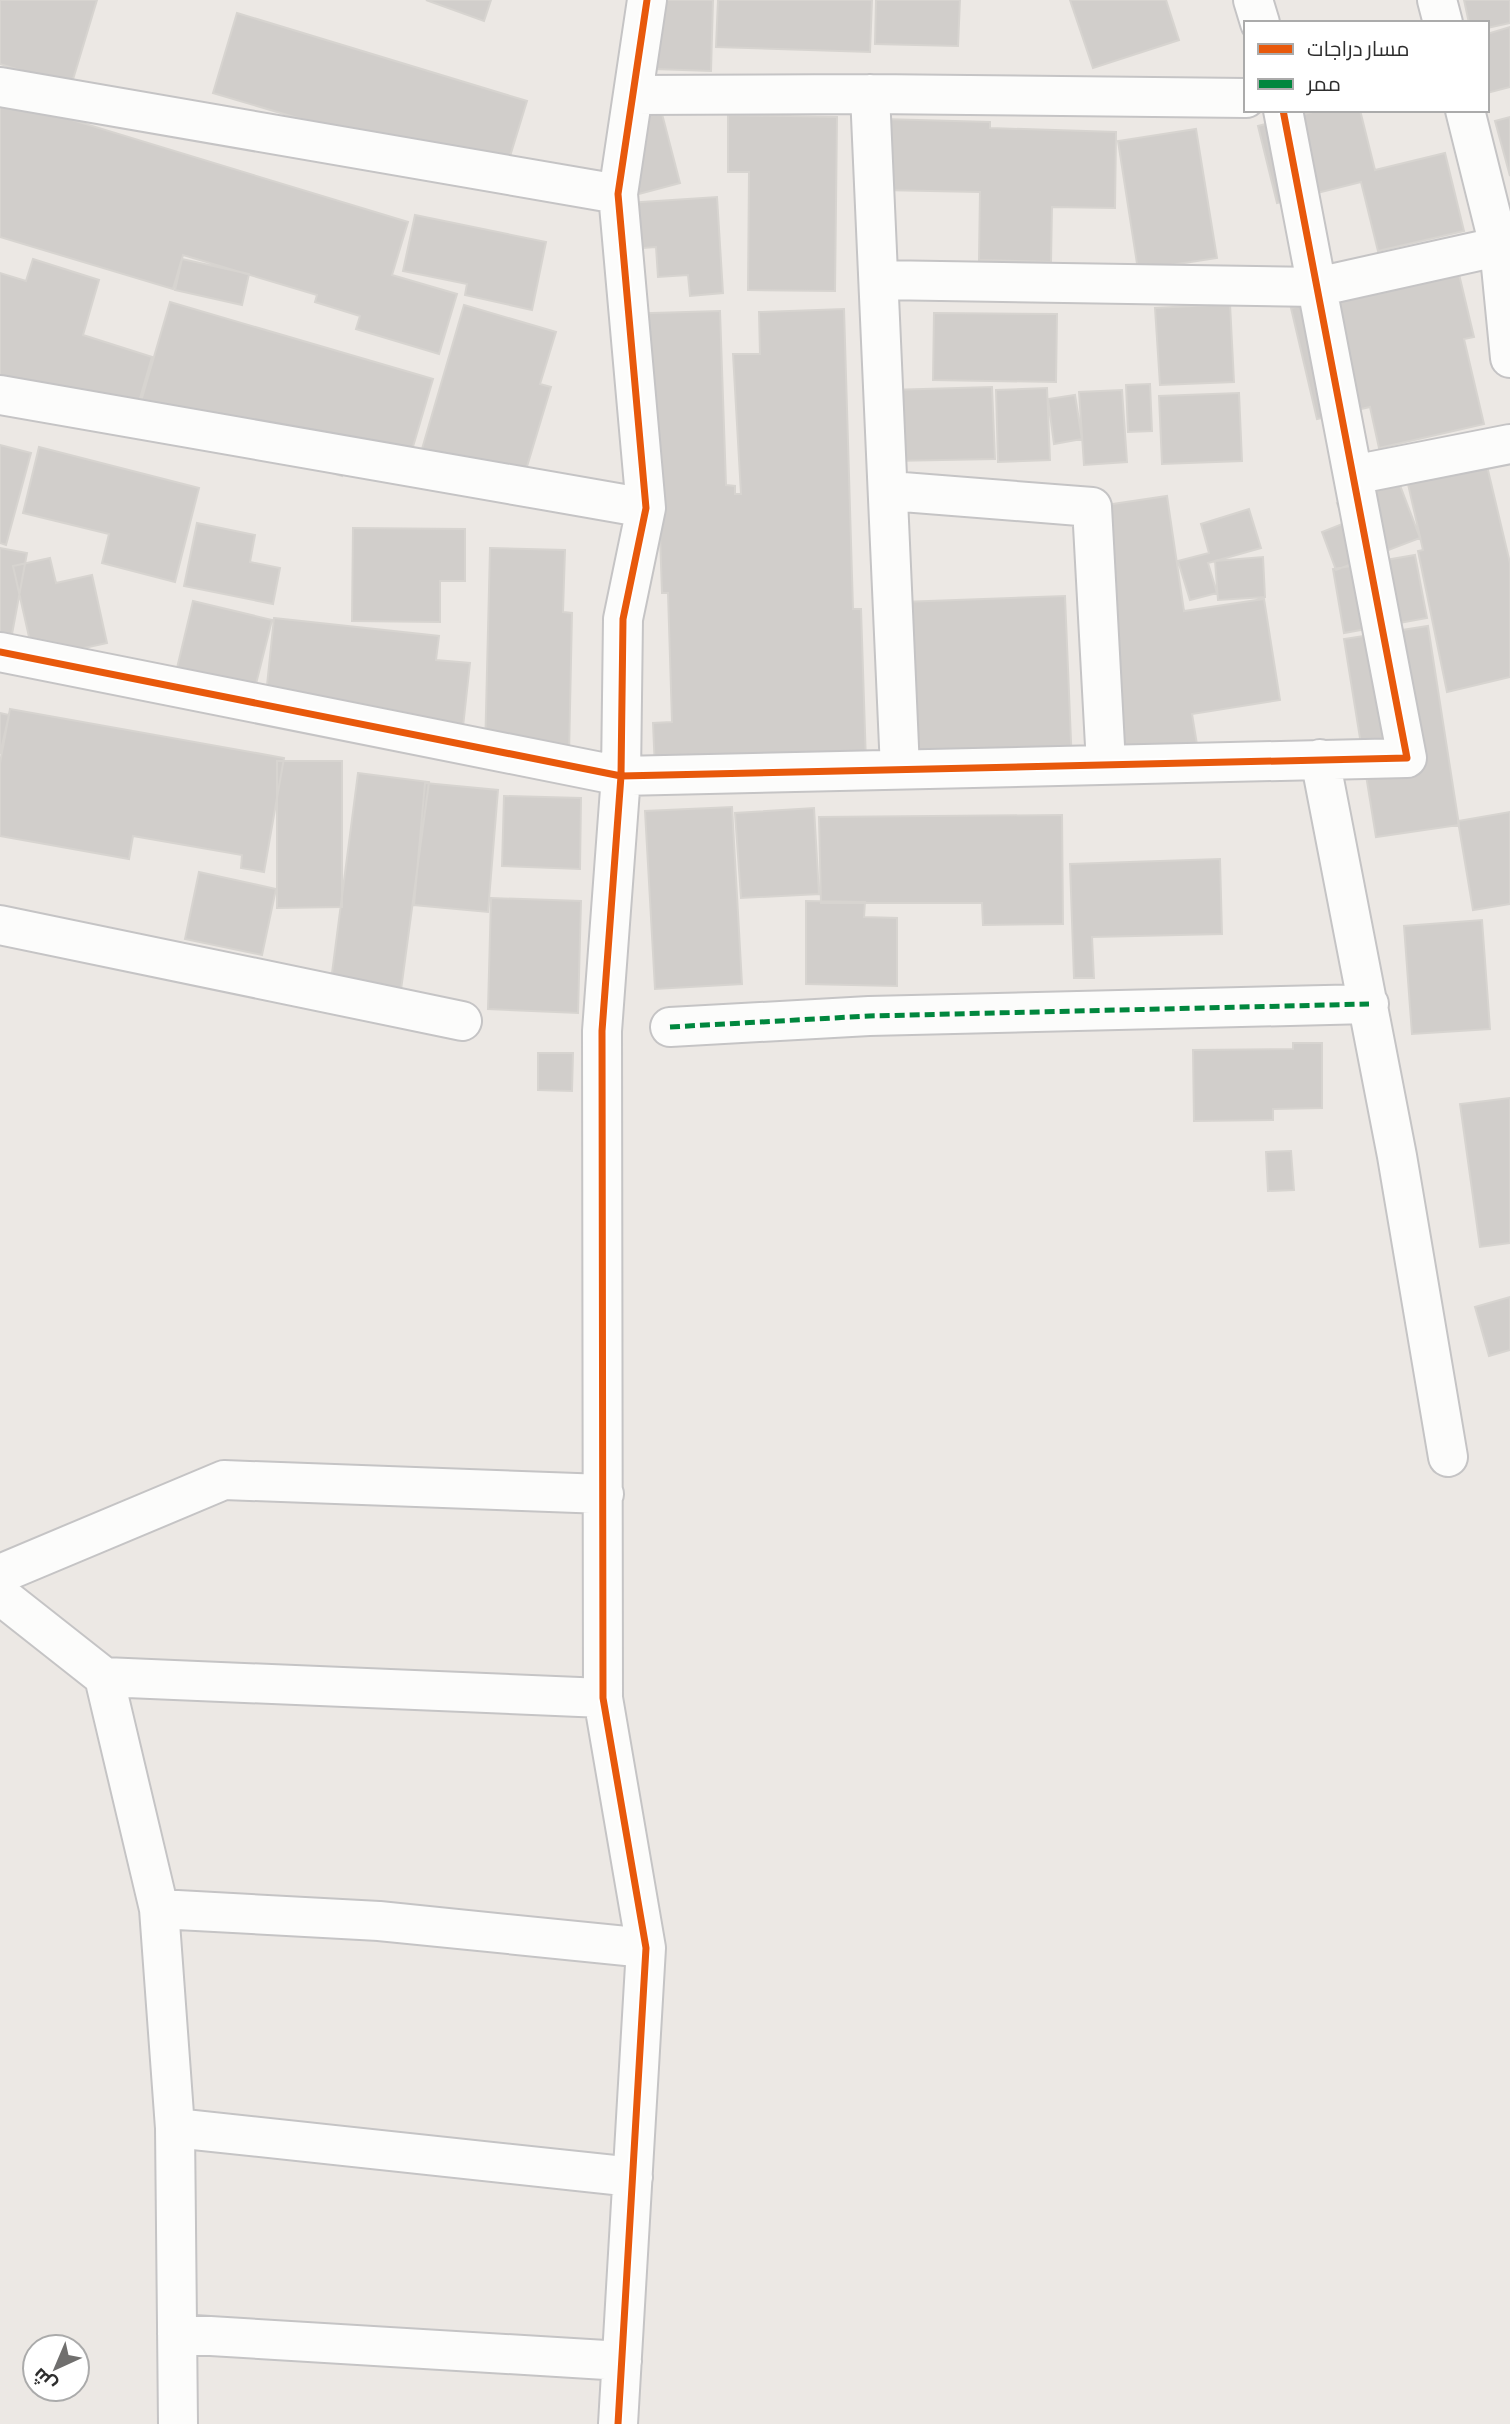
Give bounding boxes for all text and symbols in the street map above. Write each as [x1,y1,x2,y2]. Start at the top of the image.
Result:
legend [1244,21,1489,112]
text: مسار دراجات [1307,39,1409,61]
text: ممر [1306,74,1341,96]
north arrow [21,2333,91,2403]
text: ش [29,2363,61,2395]

